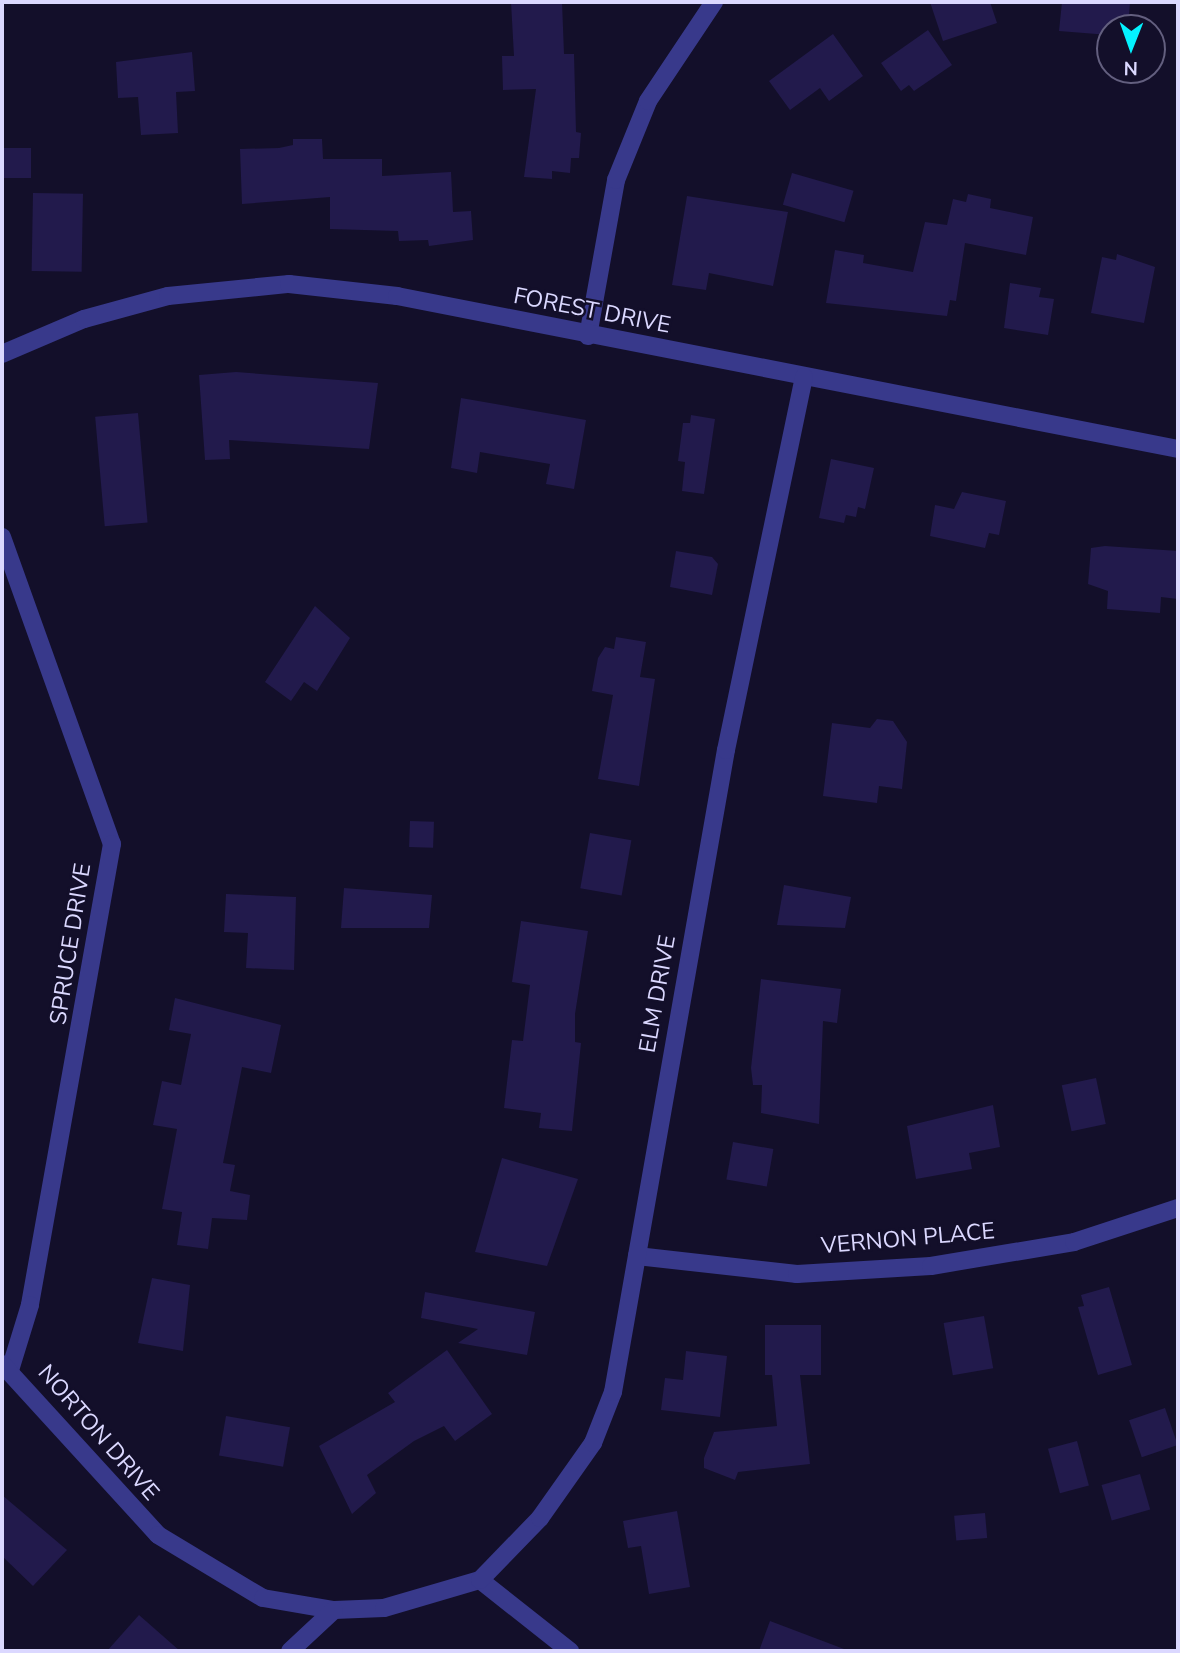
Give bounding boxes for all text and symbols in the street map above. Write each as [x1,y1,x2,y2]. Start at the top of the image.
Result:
north arrow [1096,14,1166,84]
text: N [1123,55,1138,81]
street label: FOREST DRIVE [511,282,673,340]
street label: SPRUCE DRIVE [45,861,97,1027]
street label: ELM DRIVE [634,933,682,1055]
street label: VERNON PLACE [820,1218,996,1260]
street label: NORTON DRIVE [32,1360,164,1506]

